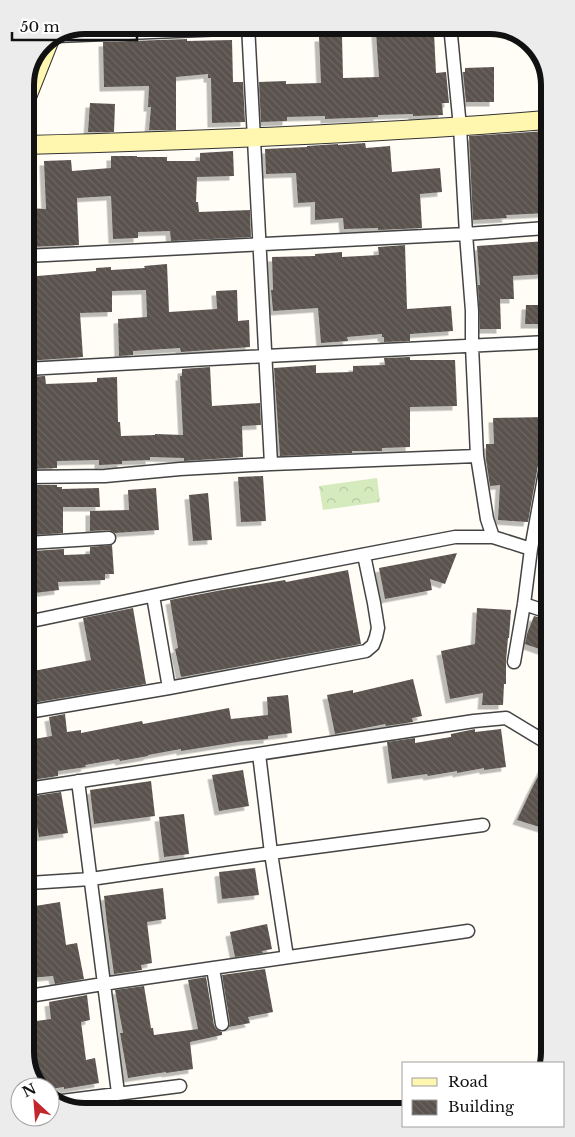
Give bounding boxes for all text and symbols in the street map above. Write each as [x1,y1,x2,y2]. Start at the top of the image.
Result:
scale bar [12,10,138,42]
text: 50 m [20,17,60,36]
legend [402,1062,565,1127]
text: Road [448,1072,488,1091]
north arrow [10,1077,60,1127]
text: N [19,1079,39,1101]
text: Building [448,1097,515,1116]

